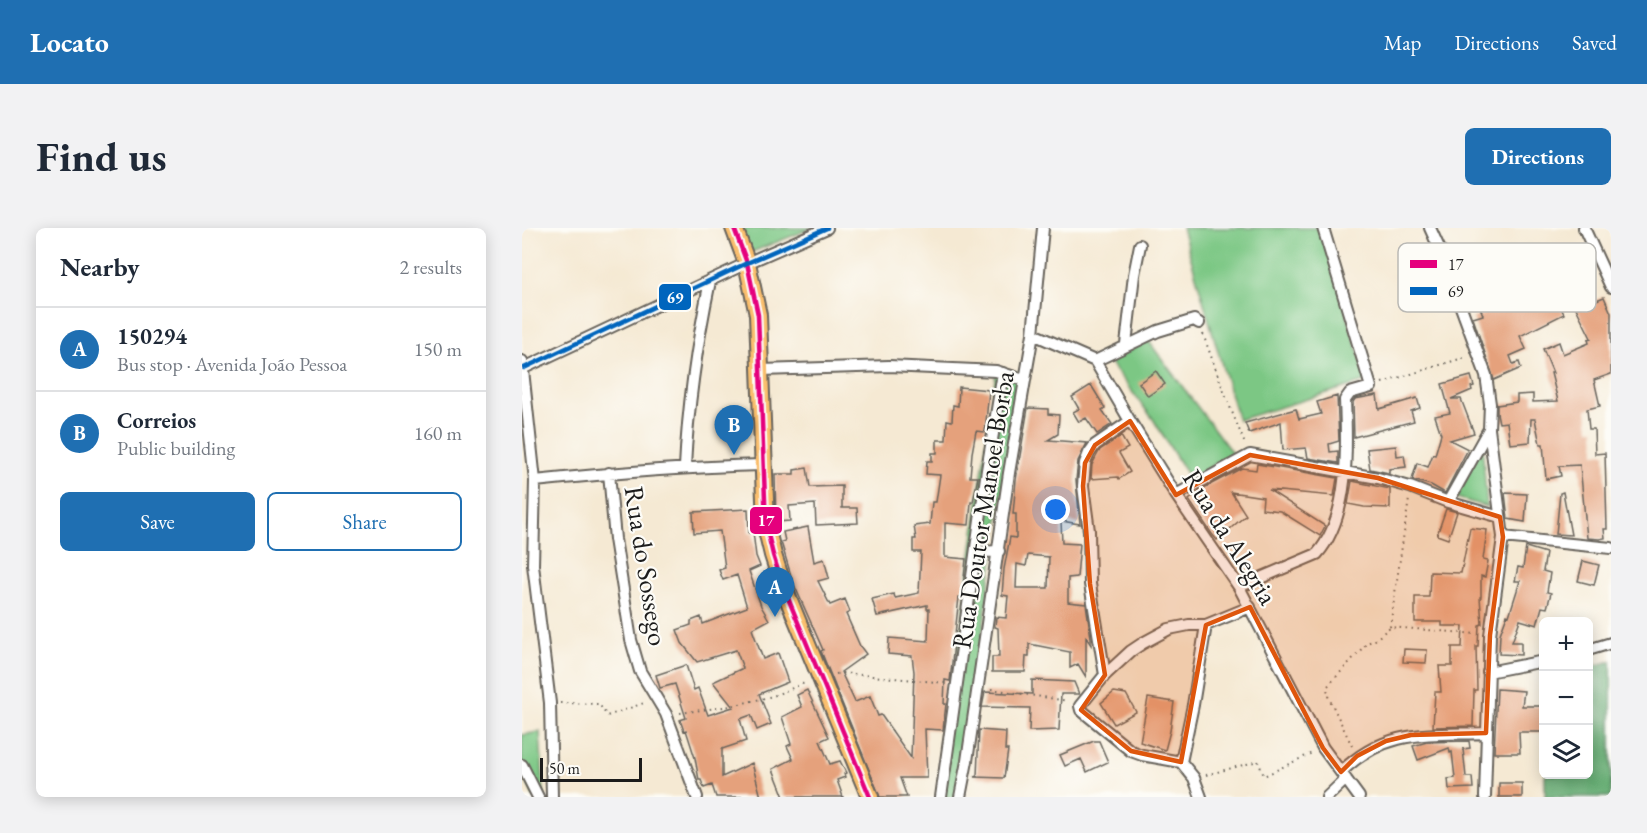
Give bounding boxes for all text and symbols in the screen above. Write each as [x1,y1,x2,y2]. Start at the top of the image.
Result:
text: Locato [30,24,109,60]
text: Map [1384,29,1421,56]
text: Directions [1454,29,1539,56]
text: Saved [1572,29,1617,56]
button: Directions [1465,128,1611,185]
text: Find us [36,129,167,184]
legend [1398,243,1596,312]
text: Nearby [60,250,140,284]
text: 2 results [399,254,462,280]
text: 17 [1448,254,1464,275]
text: 69 [1448,281,1464,302]
line badge: 69 [658,283,692,311]
text: 69 [667,287,684,308]
text: 150294 [117,322,187,351]
text: A [72,336,87,362]
text: 150 m [414,336,462,362]
text: Bus stop · Avenida João Pessoa [117,351,347,377]
street label: Rua Doutor Manoel Borba [943,368,1022,651]
text: Correios [117,406,196,435]
pin: B [714,406,754,455]
text: B [73,420,86,446]
text: 160 m [414,420,462,446]
text: Public building [117,435,235,461]
street label: Rua da Alegria [1175,462,1286,611]
street label: Rua do Sossego [617,484,676,648]
button: Save [60,492,255,551]
button: Share [267,492,462,551]
your location [1041,495,1070,524]
line badge: 17 [749,506,783,535]
text: 17 [758,510,775,531]
pin: A [756,568,794,617]
map controls [1539,617,1593,779]
button: + [1539,617,1593,671]
button: − [1539,671,1593,725]
button: layers [1539,725,1593,779]
scale bar [540,755,642,782]
text: 50 m [549,758,580,779]

